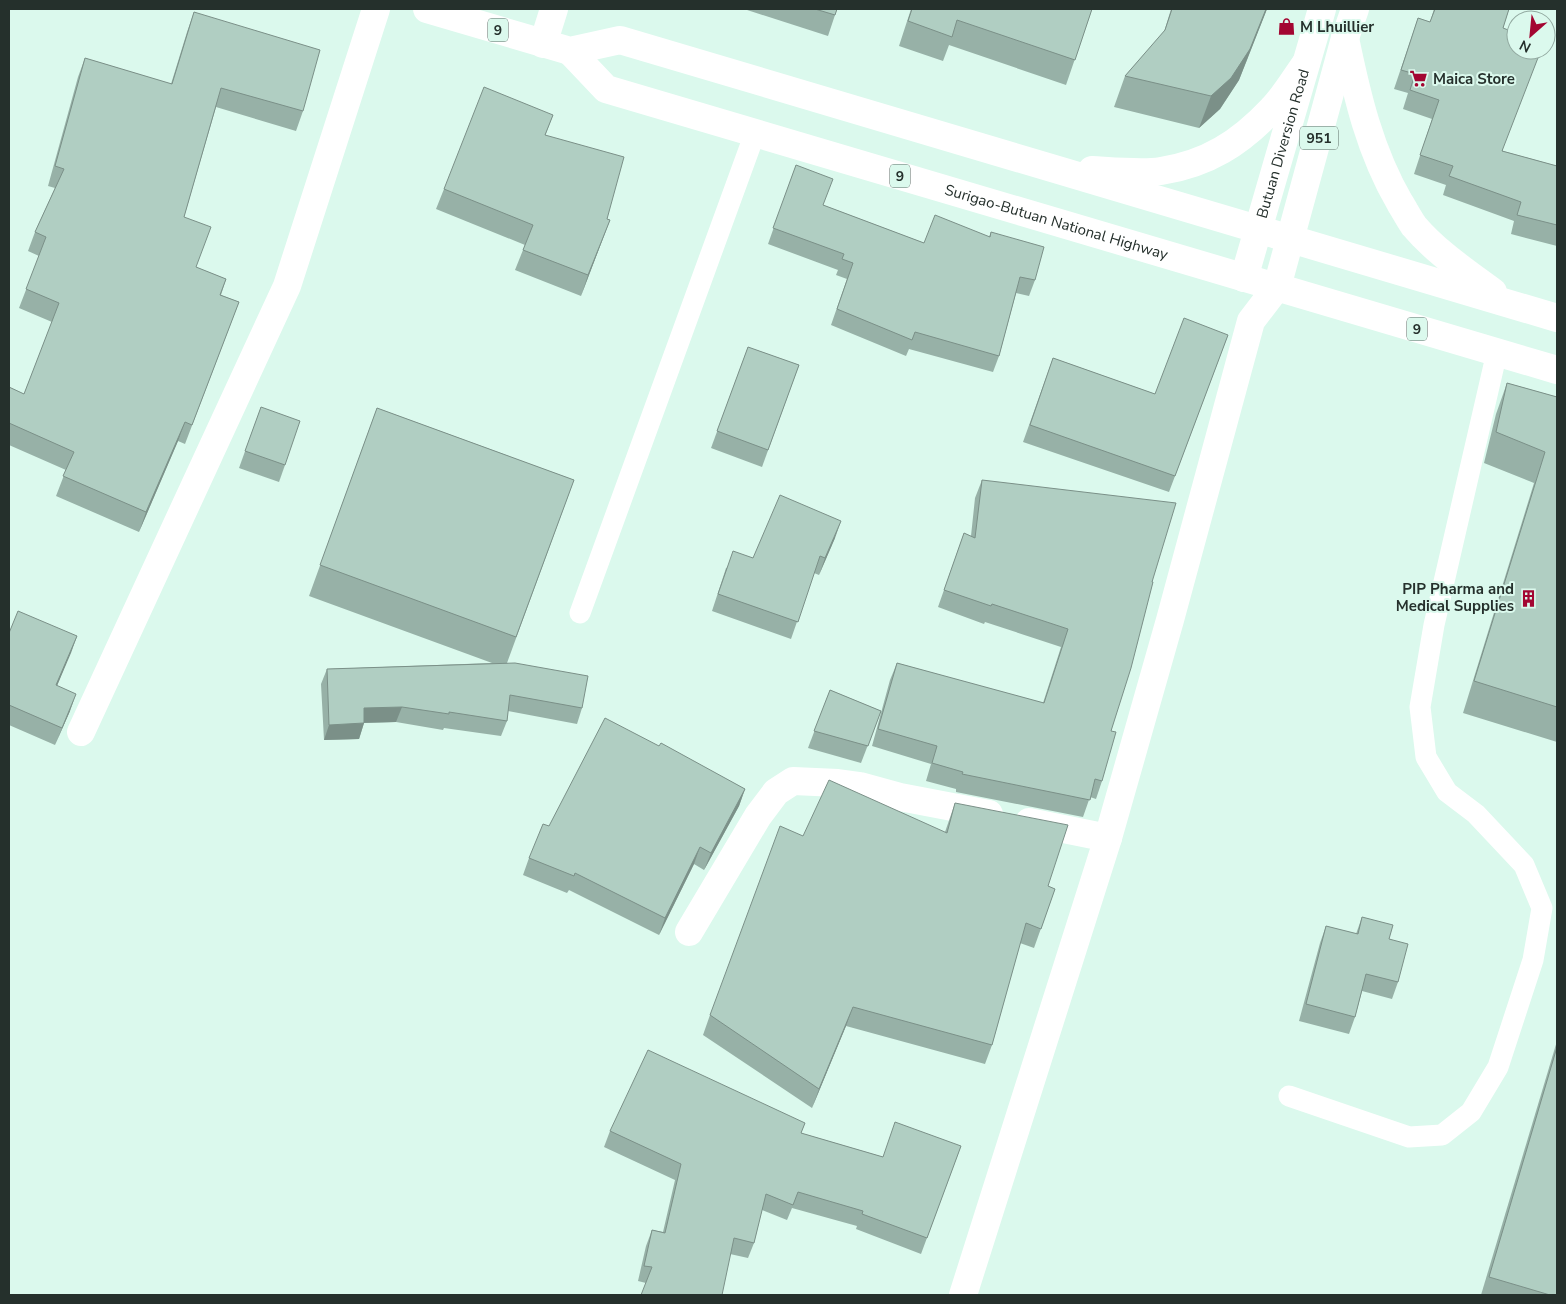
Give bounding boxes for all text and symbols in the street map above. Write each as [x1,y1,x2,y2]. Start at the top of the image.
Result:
north arrow [1506,10,1556,60]
shop icon: M Lhuillier [1276,17,1296,37]
place label: M Lhuillier [1300,17,1374,37]
road number: 9 [488,18,508,42]
text: N [1516,35,1534,57]
street label: Butuan Diversion Road [1252,67,1314,221]
supermarket icon: Maica Store [1409,69,1429,89]
place label: Maica Store [1433,69,1515,89]
road number: 951 [1300,126,1338,150]
road number: 9 [890,165,910,188]
street label: Surigao-Butuan National Highway [942,180,1171,265]
road number: 9 [1407,318,1427,340]
place label: PIP Pharma and Medical Supplies [1396,579,1514,616]
building icon: PIP Pharma and Medical Supplies [1518,588,1538,608]

